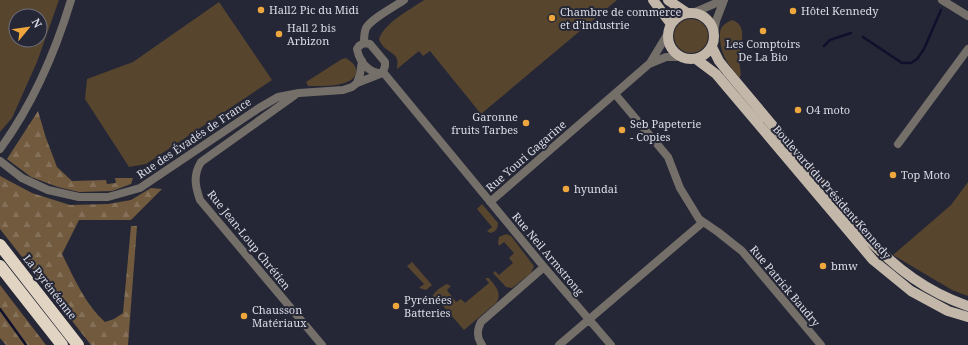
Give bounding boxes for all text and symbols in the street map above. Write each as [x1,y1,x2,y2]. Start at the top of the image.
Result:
place label: Hall2 Pic du Midi [269,2,359,17]
place label: Hôtel Kennedy [801,3,879,18]
place label: Chambre de commerce et d'industrie [560,4,682,32]
marker: Hall2 Pic du Midi [256,5,266,15]
marker: Hôtel Kennedy [788,6,798,16]
north arrow [8,8,48,48]
marker: Chambre de commerce et d'industrie [547,13,557,23]
text: N [29,15,46,31]
place label: Hall 2 bis Arbizon [287,20,336,48]
marker: Les Comptoirs De La Bio [758,26,768,36]
marker: Hall 2 bis Arbizon [274,29,284,39]
place label: Les Comptoirs De La Bio [726,36,800,64]
street label: Rue des Évadés de France [134,94,254,182]
place label: O4 moto [806,102,850,117]
marker: O4 moto [793,105,803,115]
place label: Garonne fruits Tarbes [451,109,518,137]
place label: Seb Papeterie - Copies [630,116,701,144]
street label: Rue Youri Gagarine [482,117,569,195]
marker: Garonne fruits Tarbes [521,118,531,128]
street label: Boulevard du Président Kennedy [770,122,895,262]
marker: Seb Papeterie - Copies [617,125,627,135]
place label: Top Moto [901,167,950,182]
marker: Top Moto [888,170,898,180]
place label: hyundai [574,181,618,196]
marker: hyundai [561,184,571,194]
street label: Rue Jean-Loup Chrétien [204,187,294,293]
street label: Rue Neil Armstrong [509,209,588,298]
street label: Rue Patrick Baudry [747,242,824,330]
street label: La Pyrénéenne [20,251,81,322]
place label: bmw [831,258,858,273]
marker: bmw [818,261,828,271]
place label: Pyrénées Batteries [404,292,452,320]
marker: Pyrénées Batteries [391,301,401,311]
place label: Chausson Matériaux [252,302,307,330]
marker: Chausson Matériaux [239,311,249,321]

